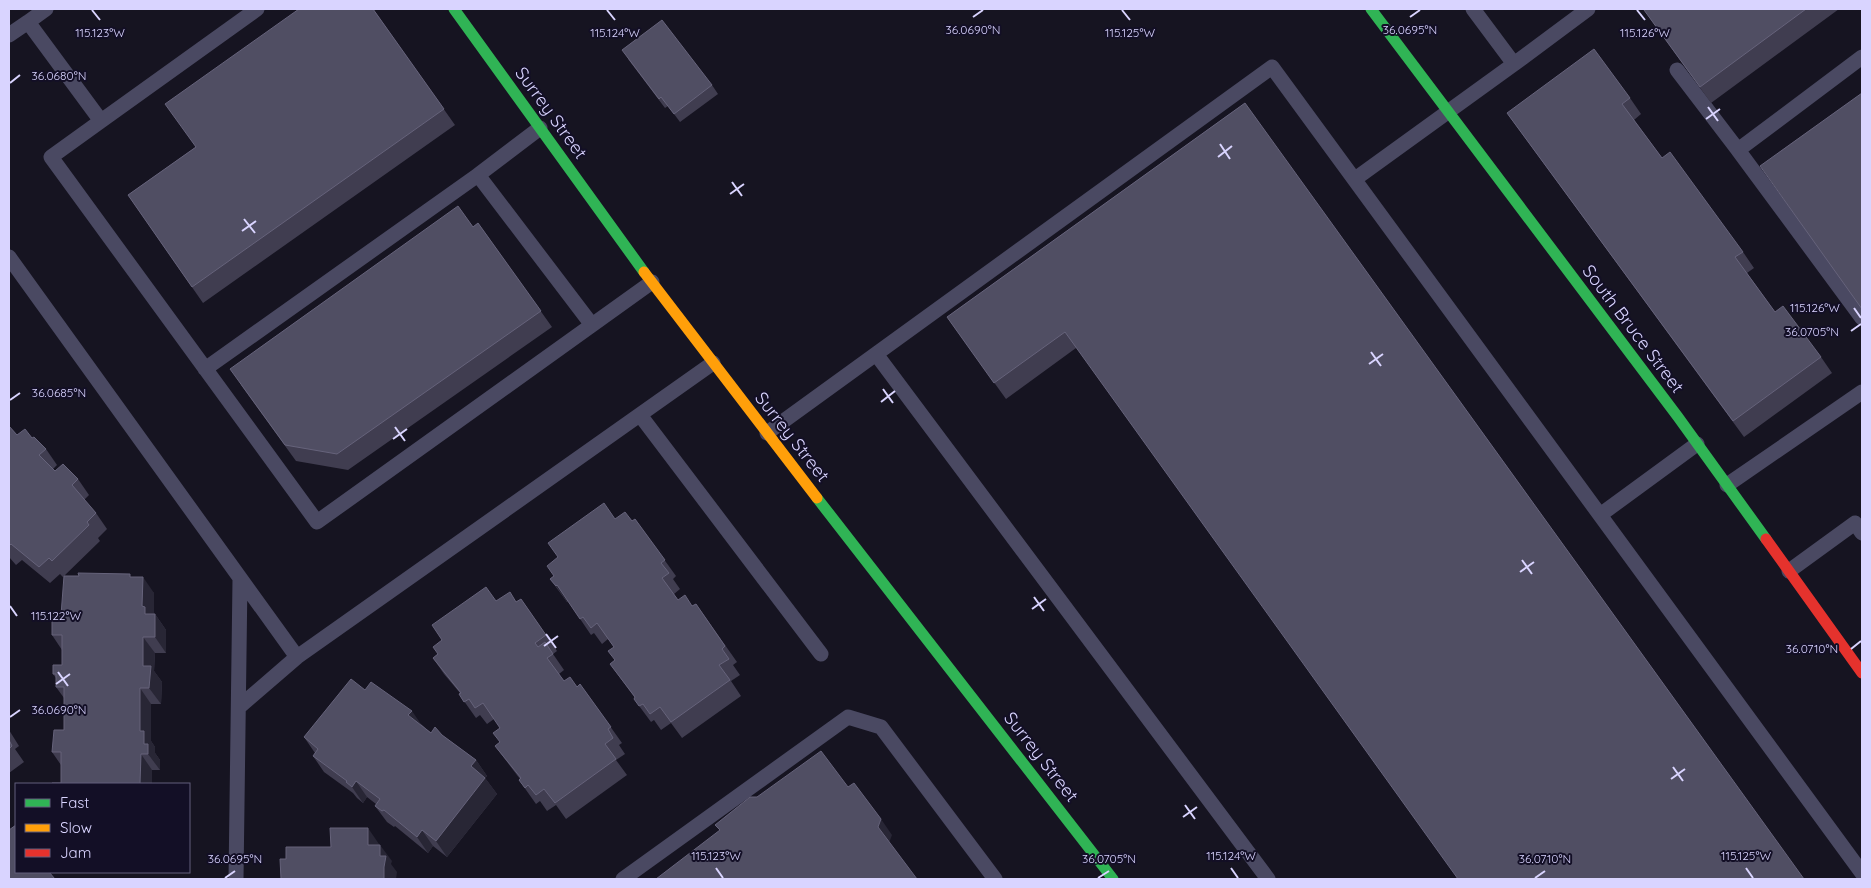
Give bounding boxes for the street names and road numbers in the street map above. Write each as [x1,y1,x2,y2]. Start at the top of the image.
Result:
street label: Surrey Street [510,62,593,163]
street label: South Bruce Street [1578,260,1689,398]
street label: Surrey Street [750,387,835,486]
street label: Surrey Street [999,707,1084,806]

